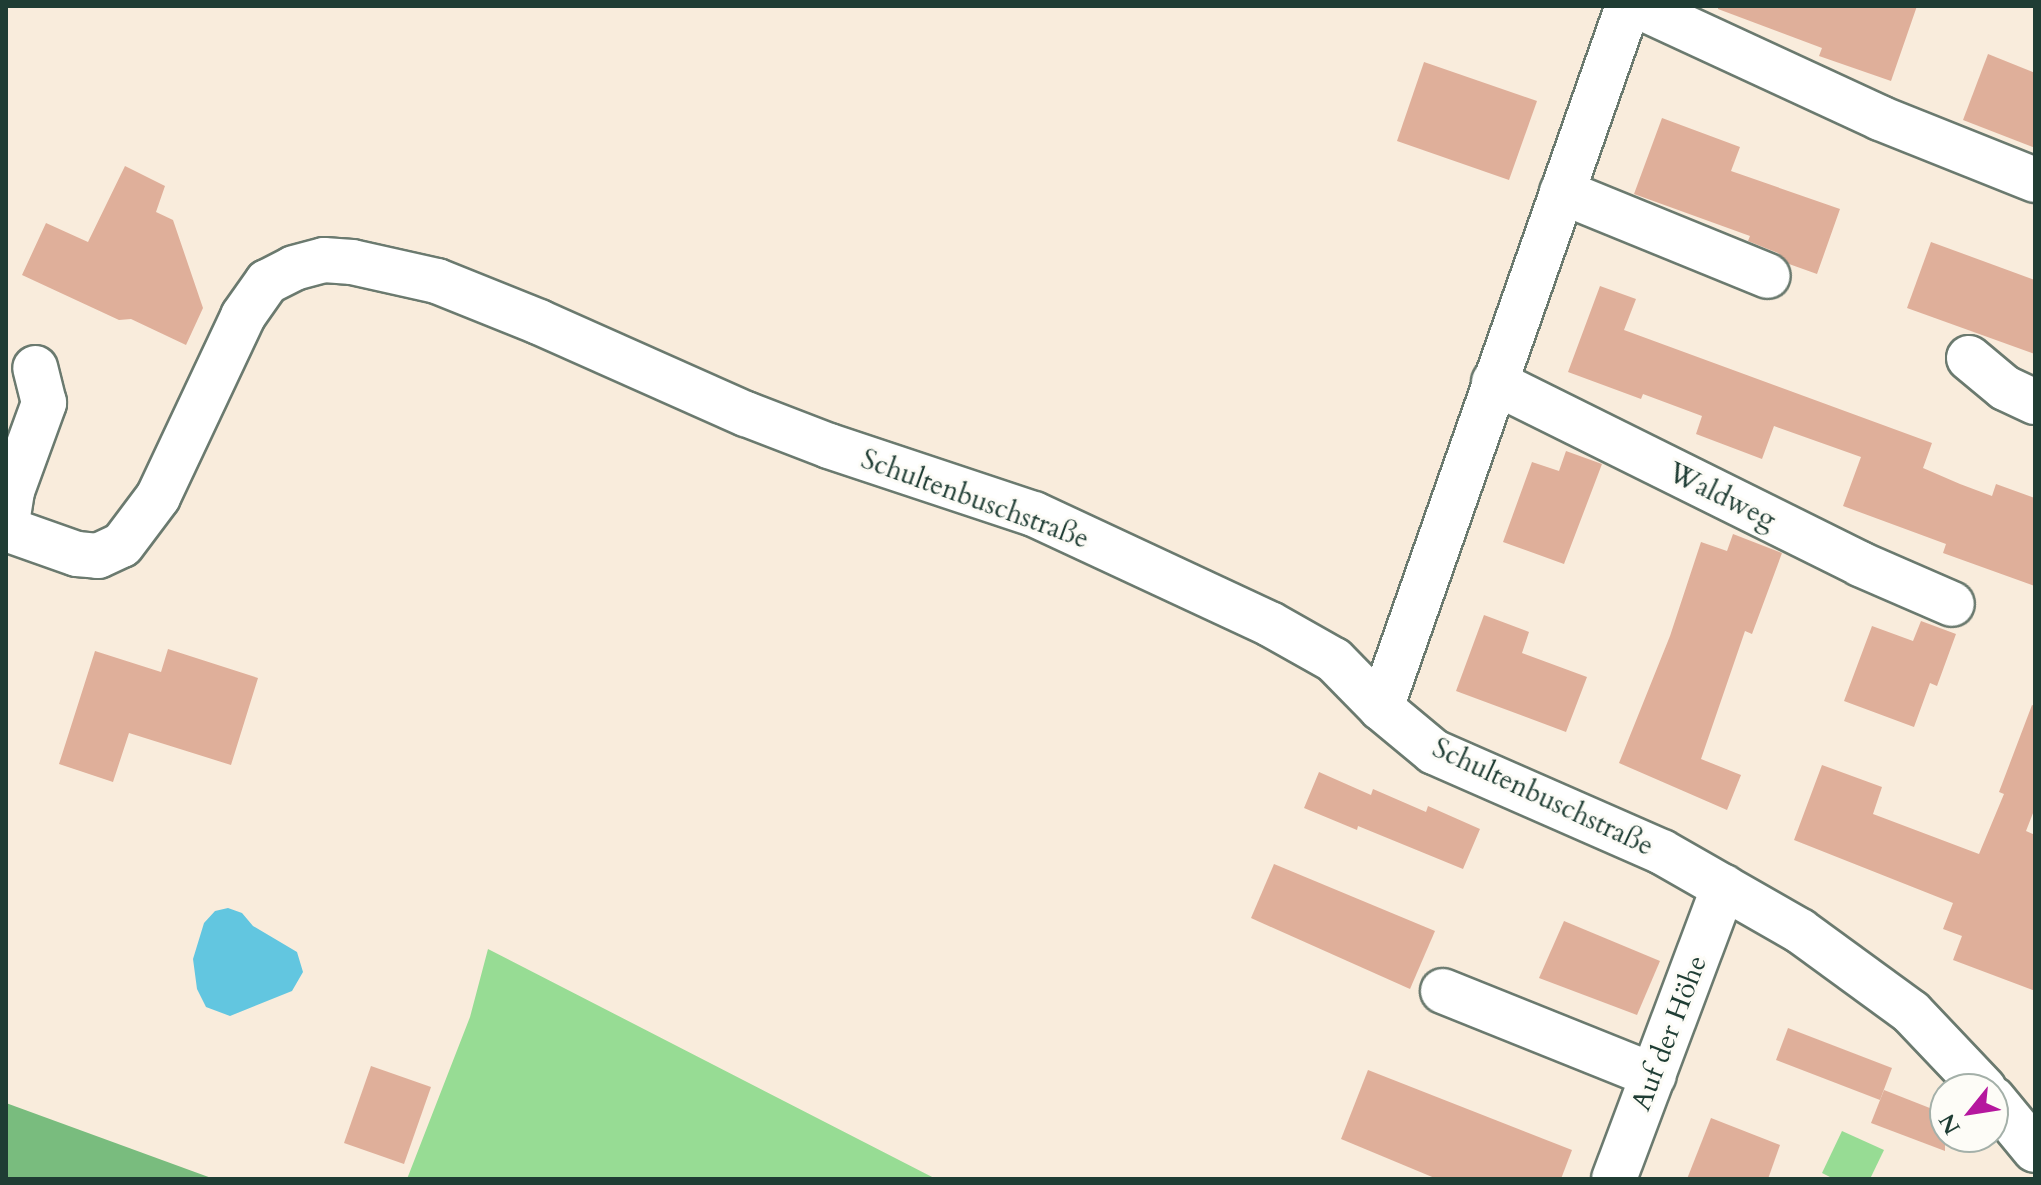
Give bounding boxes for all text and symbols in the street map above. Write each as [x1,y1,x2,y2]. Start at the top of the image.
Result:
street label: Schultenbuschstraße [857,442,1093,556]
street label: Waldweg [1663,455,1781,537]
street label: Schultenbuschstraße [1427,731,1659,863]
street label: Auf der Höhe [1624,951,1714,1115]
north arrow [1929,1073,2009,1153]
text: N [1932,1108,1968,1140]

